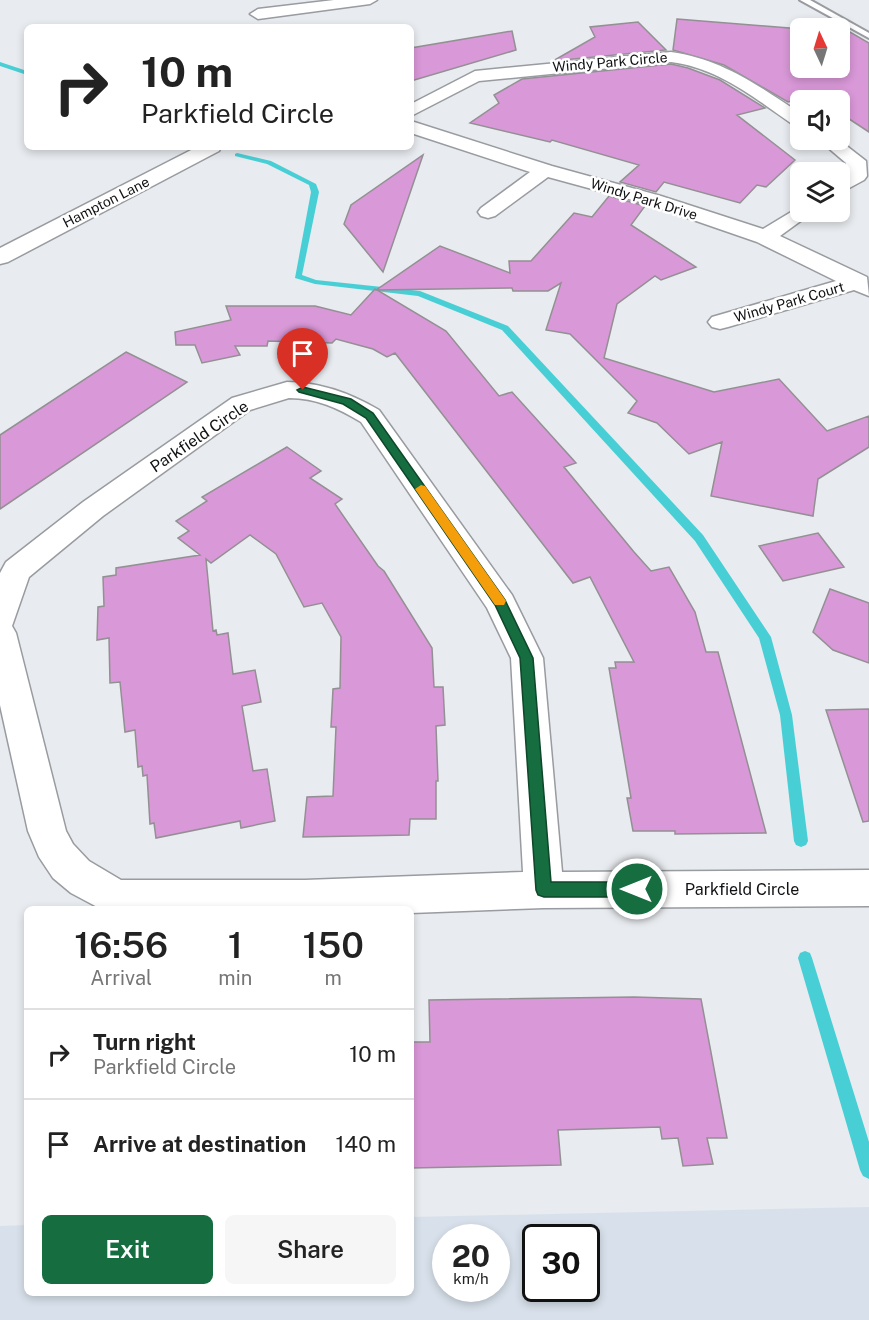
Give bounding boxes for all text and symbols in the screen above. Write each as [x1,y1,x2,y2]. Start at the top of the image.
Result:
north arrow [790,18,850,78]
map controls [790,18,850,222]
text: 10 m [141,47,233,96]
icon: right [42,48,120,126]
street label: Windy Park Circle [552,49,668,75]
button: sound [790,90,850,150]
text: Parkfield Circle [141,97,334,129]
button: layers [790,162,850,222]
street label: Hampton Lane [60,173,152,231]
street label: Windy Park Drive [589,175,699,223]
street label: Windy Park Court [732,279,846,325]
pin [277,328,328,390]
icon: arrive [286,337,319,370]
street label: Parkfield Circle [147,397,252,476]
position arrow [605,857,669,921]
street label: Parkfield Circle [685,880,799,899]
text: 16:56 [74,924,168,966]
text: 1 [228,924,243,966]
text: 150 [302,924,364,966]
text: Arrival [90,966,152,990]
text: min [218,966,252,990]
text: m [324,966,342,990]
text: Turn right [93,1029,196,1055]
icon: right [42,1038,75,1071]
text: 10 m [349,1041,396,1067]
text: Parkfield Circle [93,1055,236,1079]
icon: arrive [42,1128,75,1161]
text: Arrive at destination [93,1131,306,1157]
text: 140 m [335,1131,396,1157]
button: Exit [42,1215,213,1284]
button: Share [225,1215,396,1284]
speed limit sign: 30 [522,1224,600,1302]
text: 20 [452,1238,490,1274]
text: km/h [453,1270,489,1287]

